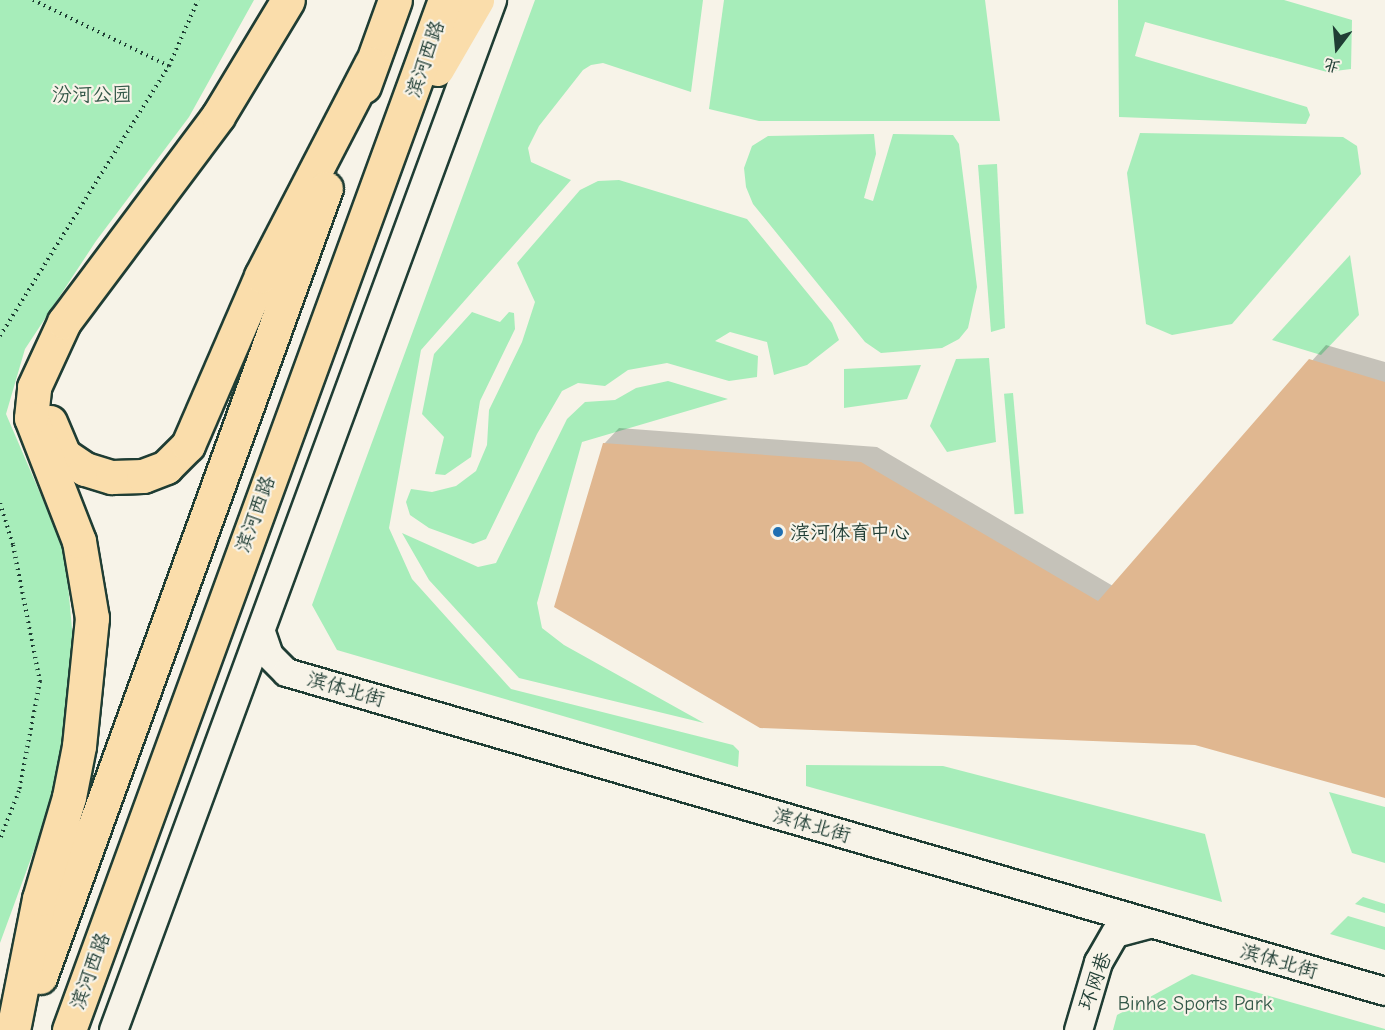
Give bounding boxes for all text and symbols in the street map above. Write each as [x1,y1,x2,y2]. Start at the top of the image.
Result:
street label: 滨河西路 [401,17,449,101]
north arrow [1307,18,1367,78]
text: 北 [1322,54,1342,76]
park label: 汾河公园 [52,82,132,106]
street label: 滨河西路 [230,472,280,556]
place label: 滨河体育中心 [790,520,910,544]
marker: 滨河体育中心 [771,525,785,539]
street label: 滨体北街 [304,666,388,712]
street label: 滨体北街 [770,802,854,848]
street label: 滨河西路 [65,929,115,1013]
street label: 滨体北街 [1237,938,1321,984]
street label: 环网巷 [1073,949,1117,1013]
park label: Binhe Sports Park [1118,991,1272,1015]

